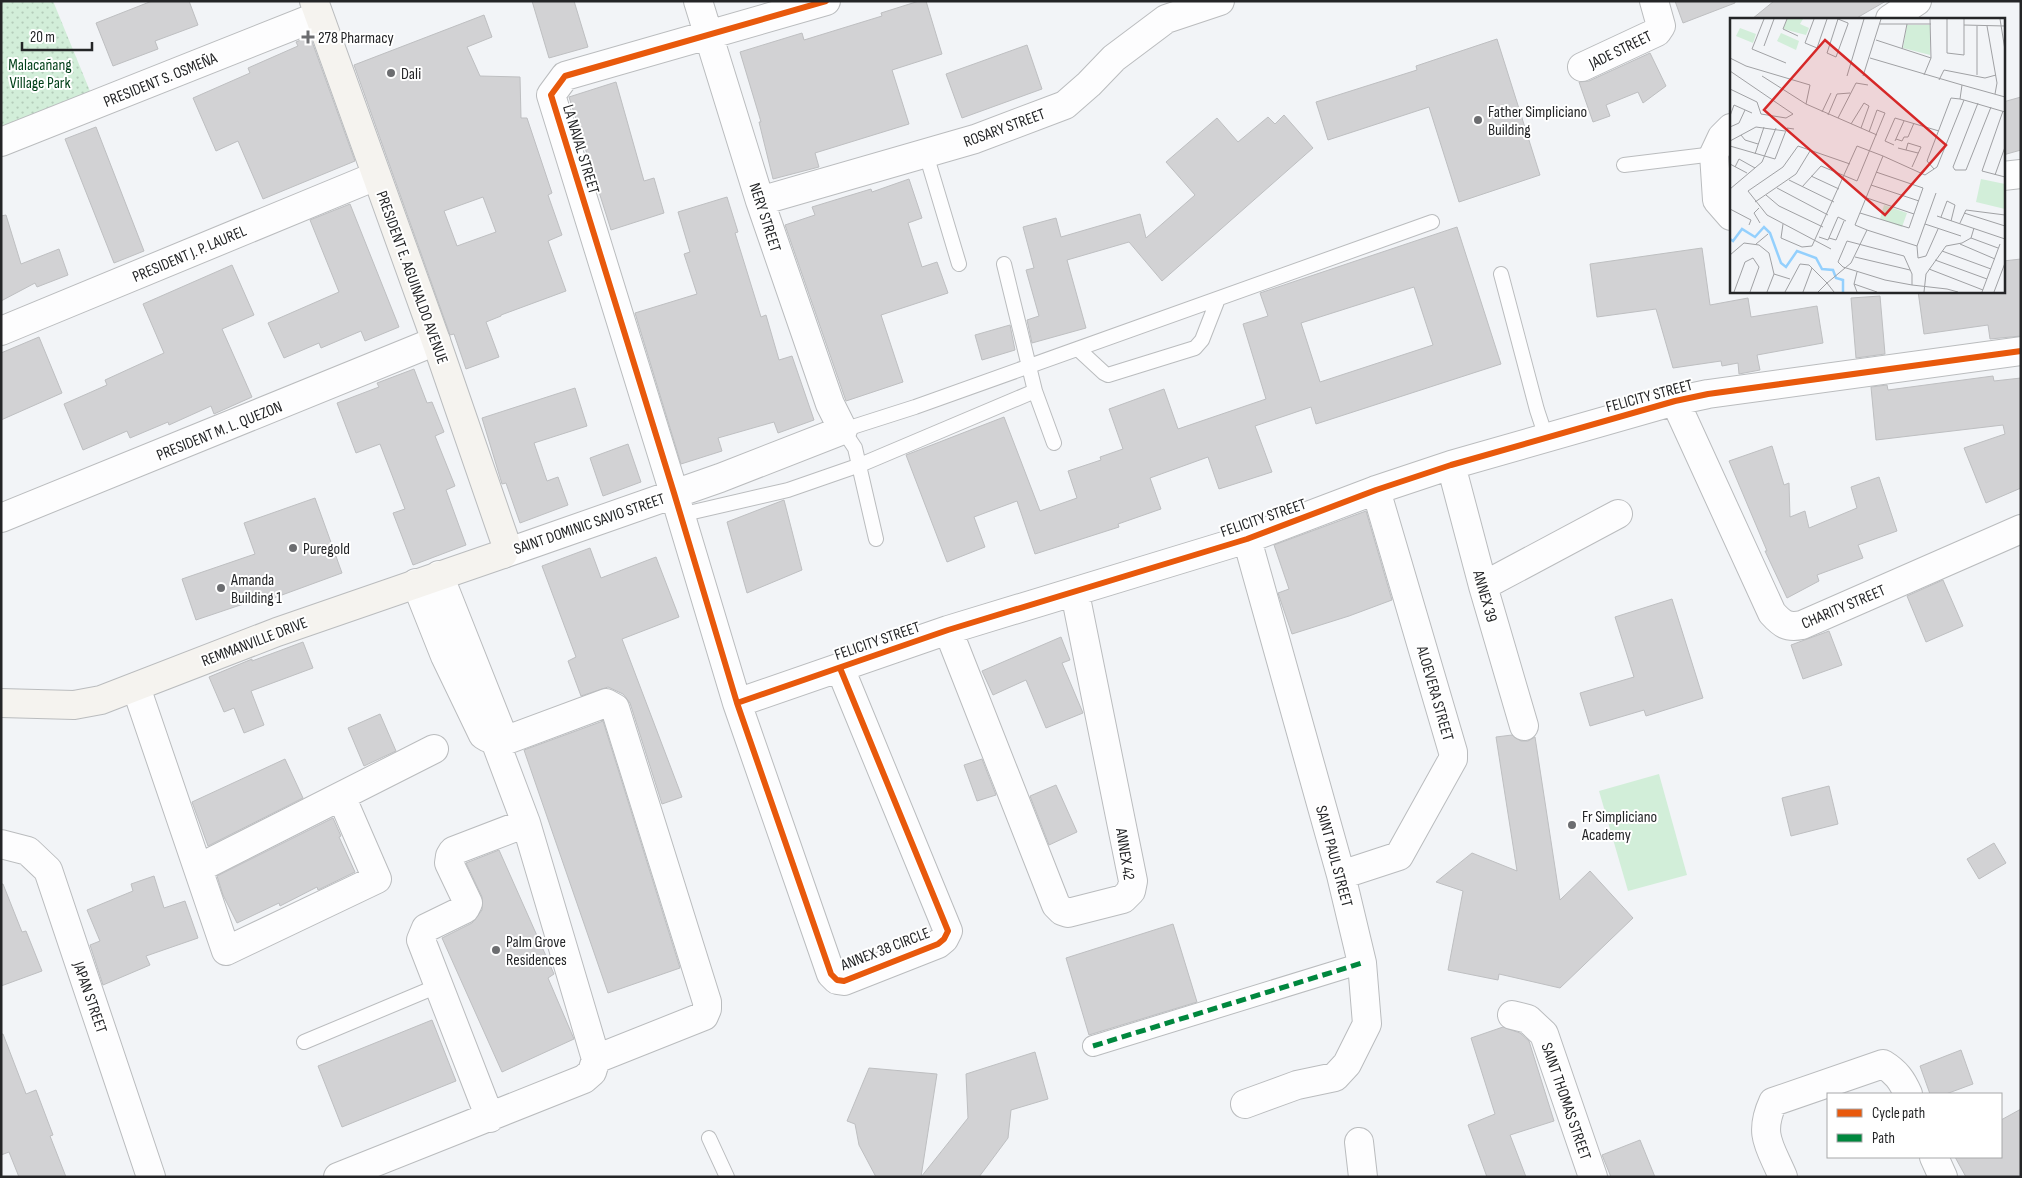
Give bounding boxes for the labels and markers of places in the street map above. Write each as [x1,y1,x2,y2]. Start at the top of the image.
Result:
place label: 278 Pharmacy [318,29,394,48]
marker: 278 Pharmacy [302,31,314,43]
place label: Dali [401,65,421,84]
marker: Dali [385,67,397,79]
place label: Father Simpliciano Building [1488,103,1587,140]
marker: Father Simpliciano Building [1472,114,1484,126]
place label: Puregold [303,540,350,559]
marker: Puregold [287,542,299,554]
place label: Amanda Building 1 [230,571,282,608]
marker: Amanda Building 1 [215,582,227,594]
place label: Fr Simpliciano Academy [1581,808,1657,845]
marker: Fr Simpliciano Academy [1566,819,1578,831]
place label: Palm Grove Residences [506,933,567,970]
marker: Palm Grove Residences [490,944,502,956]

